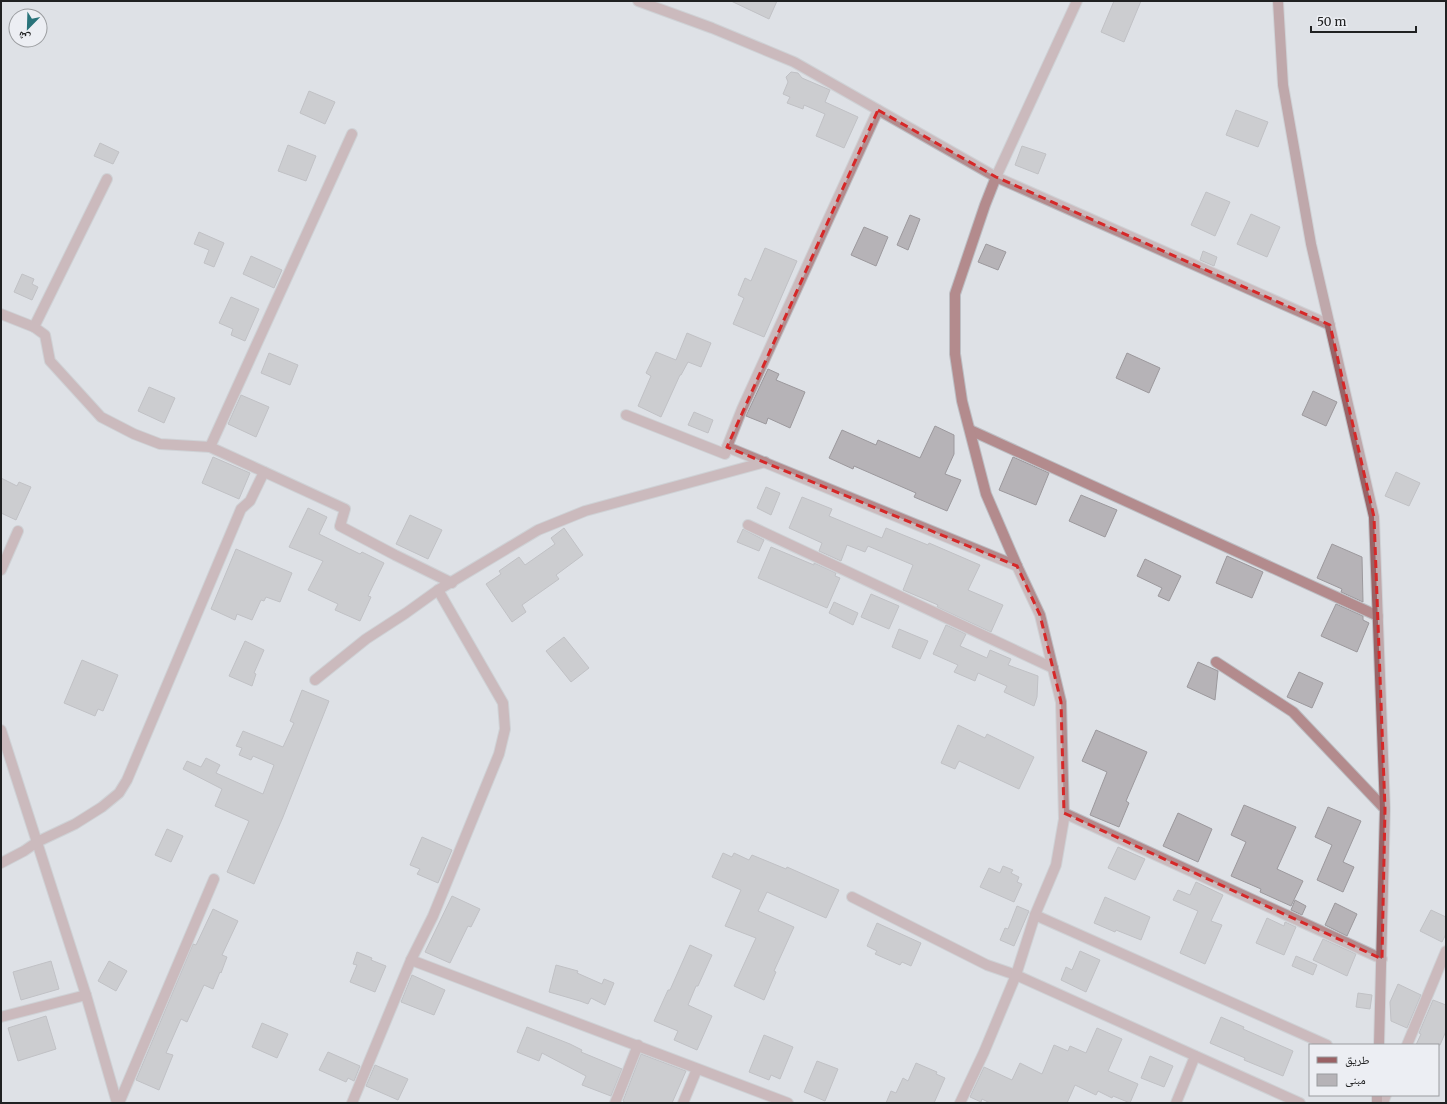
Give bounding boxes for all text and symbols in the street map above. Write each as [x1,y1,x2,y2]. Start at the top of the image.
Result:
north arrow [8,8,48,48]
scale bar [1311,8,1416,34]
text: 50 m [1317,14,1346,29]
text: ش [16,27,33,46]
legend [1309,1044,1439,1096]
text: طريق [1345,1052,1370,1067]
text: مبنى [1345,1072,1366,1087]

